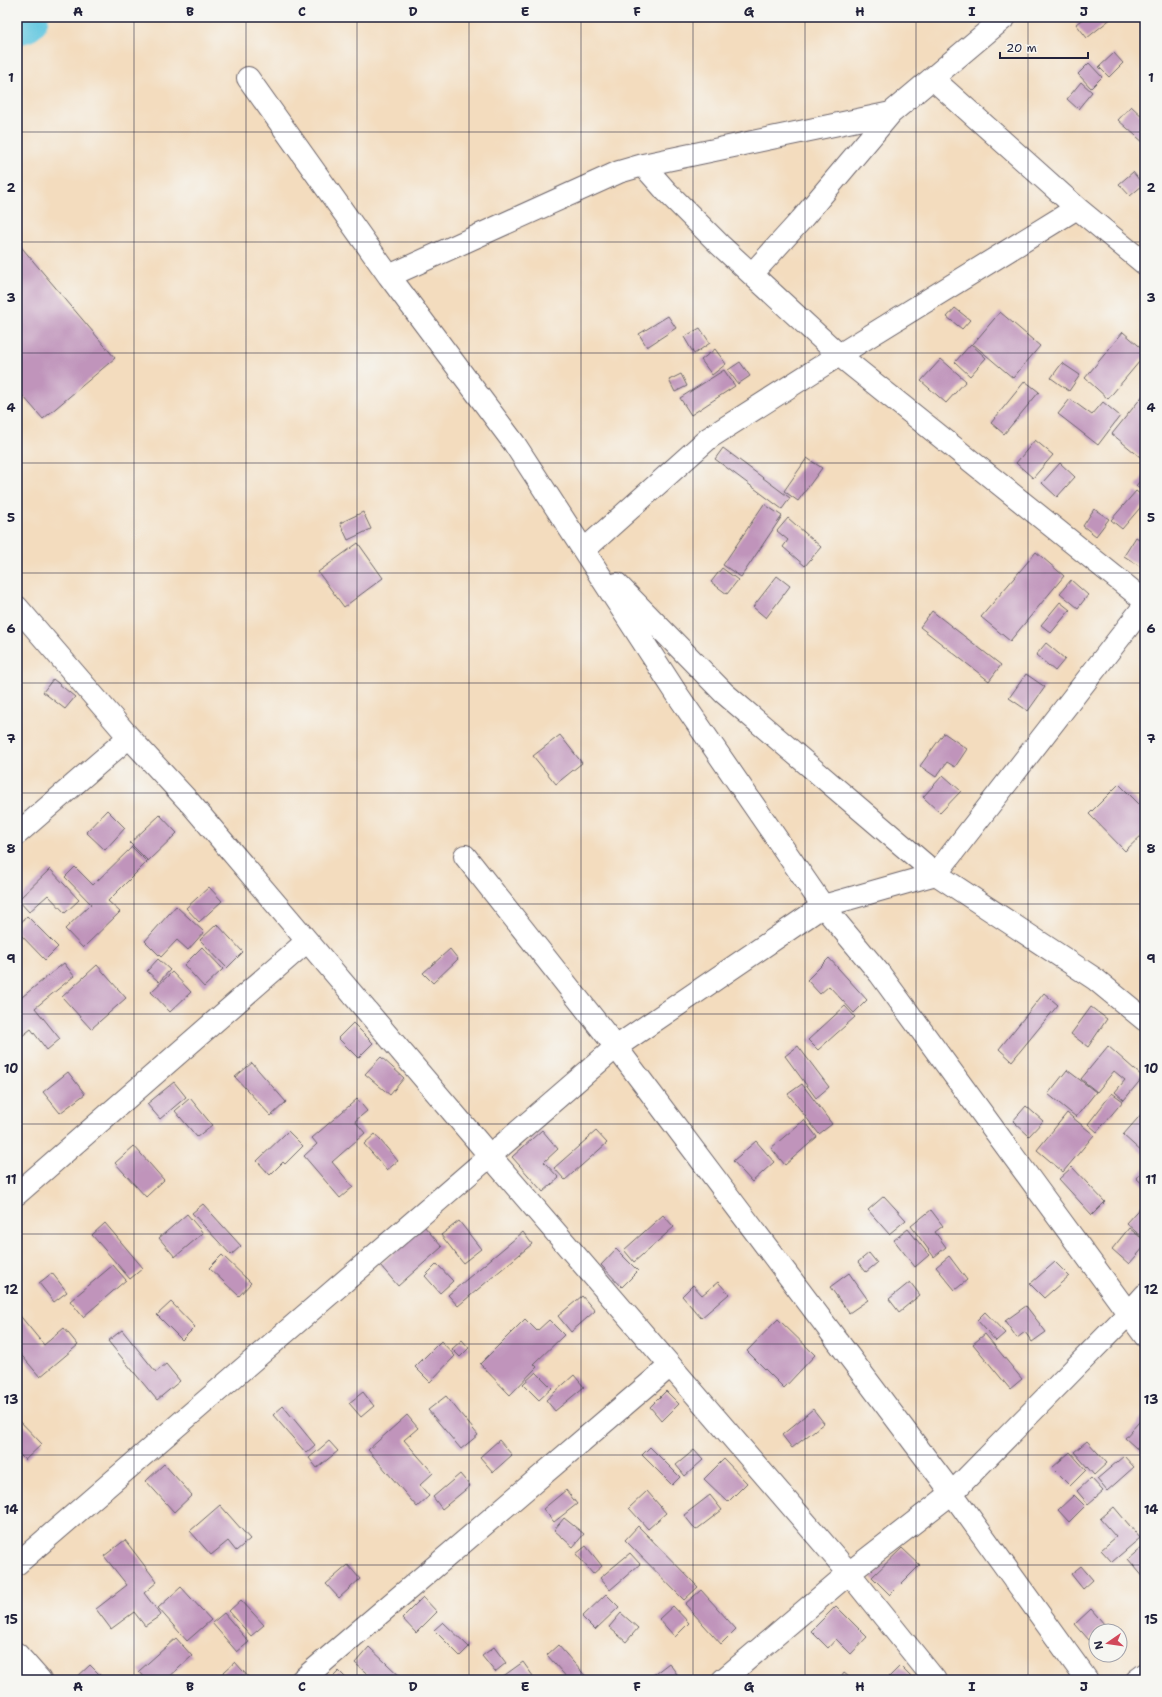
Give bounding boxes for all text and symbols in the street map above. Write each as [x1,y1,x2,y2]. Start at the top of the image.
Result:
text: A [73,3,83,20]
text: B [186,3,194,20]
text: C [298,3,306,20]
text: D [408,3,418,20]
text: E [521,3,530,20]
text: F [633,3,641,20]
text: G [744,3,755,20]
text: H [855,3,865,20]
text: I [968,3,976,20]
text: J [1080,3,1088,20]
scale bar [1000,34,1088,60]
text: 20 m [1006,40,1037,56]
text: 1 [8,69,14,86]
text: 1 [1148,69,1154,86]
text: 2 [6,179,16,196]
text: 2 [1146,179,1156,196]
text: 3 [6,289,16,306]
text: 3 [1146,289,1156,306]
text: 4 [6,399,16,416]
text: 4 [1146,399,1156,416]
text: 5 [7,509,15,526]
text: 5 [1147,509,1155,526]
text: 6 [6,620,16,637]
text: 6 [1146,620,1156,637]
text: 7 [6,730,16,747]
text: 7 [1146,730,1156,747]
text: 8 [6,840,16,857]
text: 8 [1146,840,1156,857]
text: 9 [6,950,16,967]
text: 9 [1146,950,1156,967]
text: 10 [4,1060,18,1077]
text: 10 [1144,1060,1158,1077]
text: 11 [5,1171,17,1188]
text: 11 [1145,1171,1157,1188]
text: 12 [4,1281,18,1298]
text: 12 [1144,1281,1158,1298]
text: 13 [4,1391,18,1408]
text: 13 [1144,1391,1158,1408]
text: 14 [4,1501,18,1518]
text: 14 [1144,1501,1158,1518]
text: 15 [4,1611,18,1628]
text: 15 [1144,1611,1158,1628]
north arrow [1088,1623,1128,1663]
text: N [1090,1639,1107,1651]
text: A [73,1678,83,1695]
text: B [186,1678,194,1695]
text: C [298,1678,306,1695]
text: D [408,1678,418,1695]
text: E [521,1678,530,1695]
text: F [633,1678,641,1695]
text: G [744,1678,755,1695]
text: H [855,1678,865,1695]
text: I [968,1678,976,1695]
text: J [1080,1678,1088,1695]

